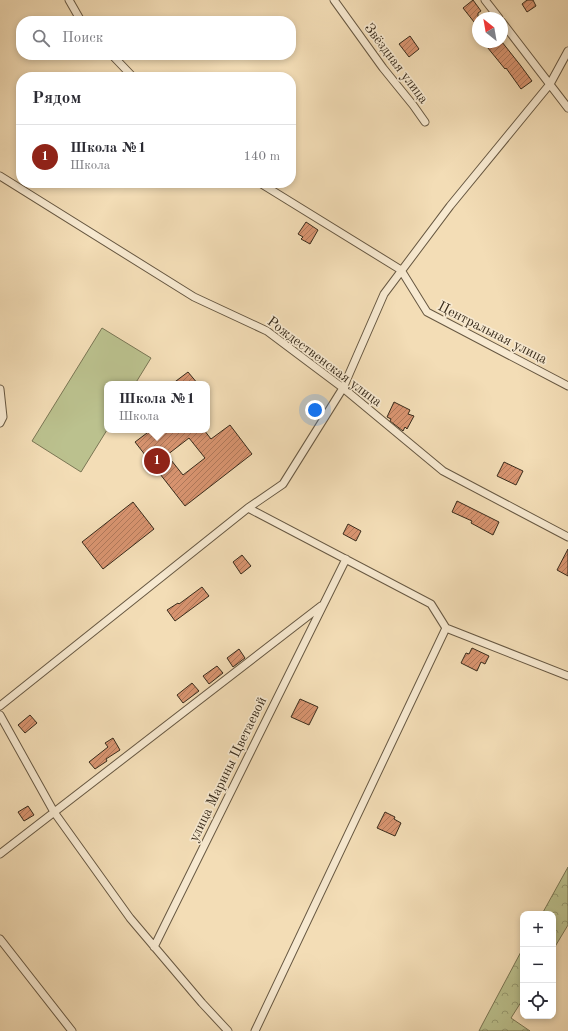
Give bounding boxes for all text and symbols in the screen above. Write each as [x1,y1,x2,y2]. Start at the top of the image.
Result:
north arrow [472,12,508,48]
search box [16,16,296,60]
street label: Звёздная улица [362,21,431,106]
icon: search [30,27,52,49]
text: Поиск [62,31,103,46]
text: Рядом [32,90,81,107]
text: Школа №1 [70,141,146,156]
text: 1 [41,150,49,163]
text: 140 m [243,150,280,163]
text: Школа [70,159,110,172]
street label: Центральная улица [436,299,549,367]
street label: Рождественская улица [264,314,384,409]
popup [104,381,210,433]
text: Школа №1 [119,392,195,407]
your location [305,400,325,420]
text: Школа [119,410,159,423]
pin: 1 [144,446,170,476]
street label: улица Марины Цветаевой [187,695,269,844]
map controls [520,911,556,1019]
button: + [520,911,556,947]
button: − [520,947,556,983]
button: locate [520,983,556,1019]

